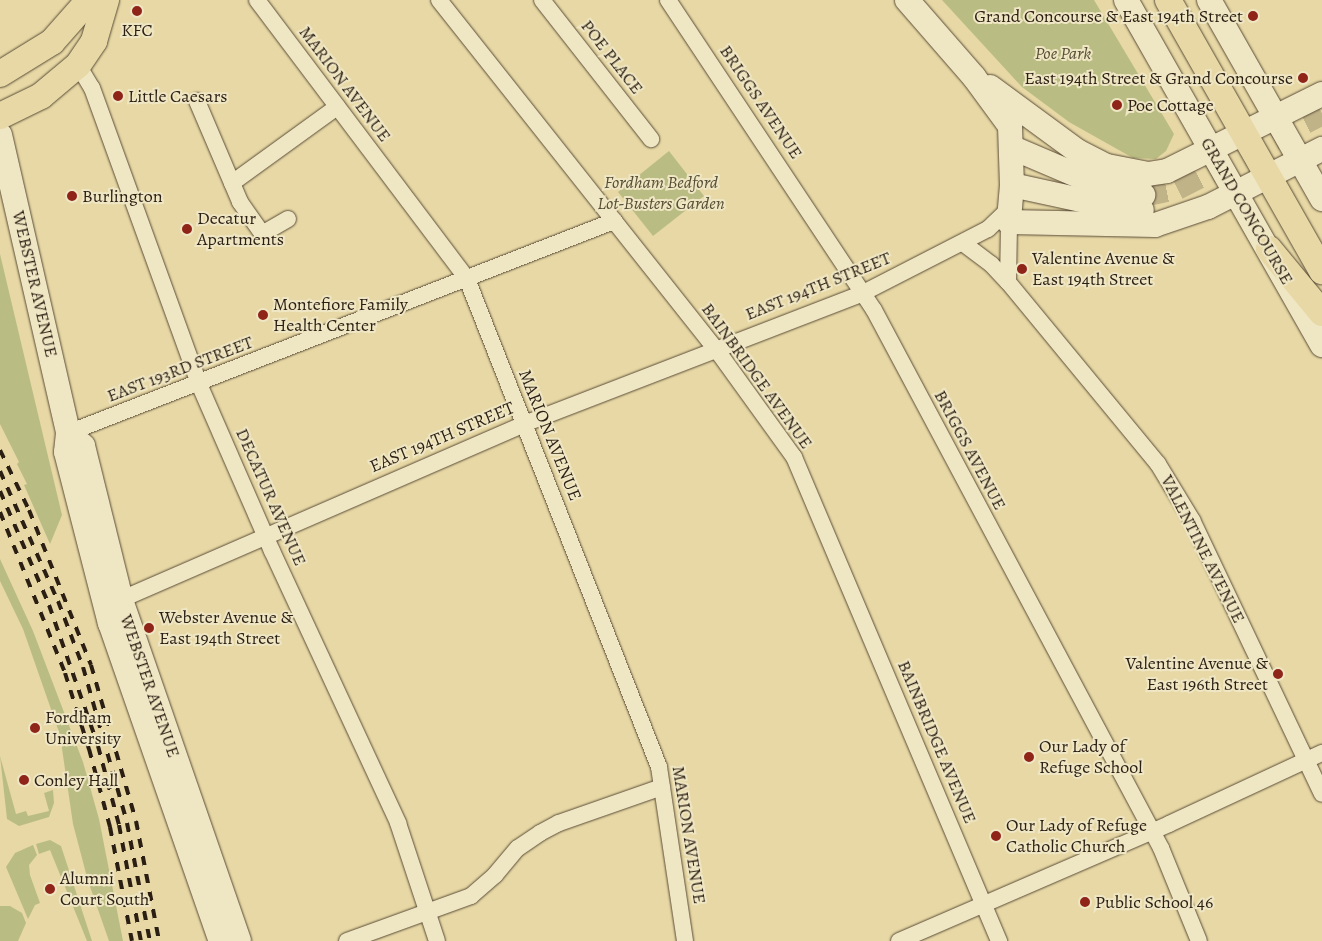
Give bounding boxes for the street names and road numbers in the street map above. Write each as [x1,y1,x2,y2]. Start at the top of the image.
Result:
street label: POE PLACE [576,16,648,98]
street label: MARION AVENUE [294,22,396,146]
street label: BRIGGS AVENUE [715,41,807,163]
street label: GRAND CONCOURSE [1196,134,1298,288]
street label: WEBSTER AVENUE [8,209,62,359]
street label: EAST 194TH STREET [742,247,894,325]
street label: BAINBRIDGE AVENUE [697,299,817,453]
street label: EAST 193RD STREET [104,331,256,407]
street label: MARION AVENUE [514,366,586,504]
street label: BRIGGS AVENUE [929,386,1011,514]
street label: EAST 194TH STREET [366,397,518,477]
street label: DECATUR AVENUE [231,425,311,569]
street label: VALENTINE AVENUE [1156,471,1250,627]
street label: WEBSTER AVENUE [115,612,185,760]
street label: BAINBRIDGE AVENUE [893,657,981,827]
street label: MARION AVENUE [667,764,711,906]

